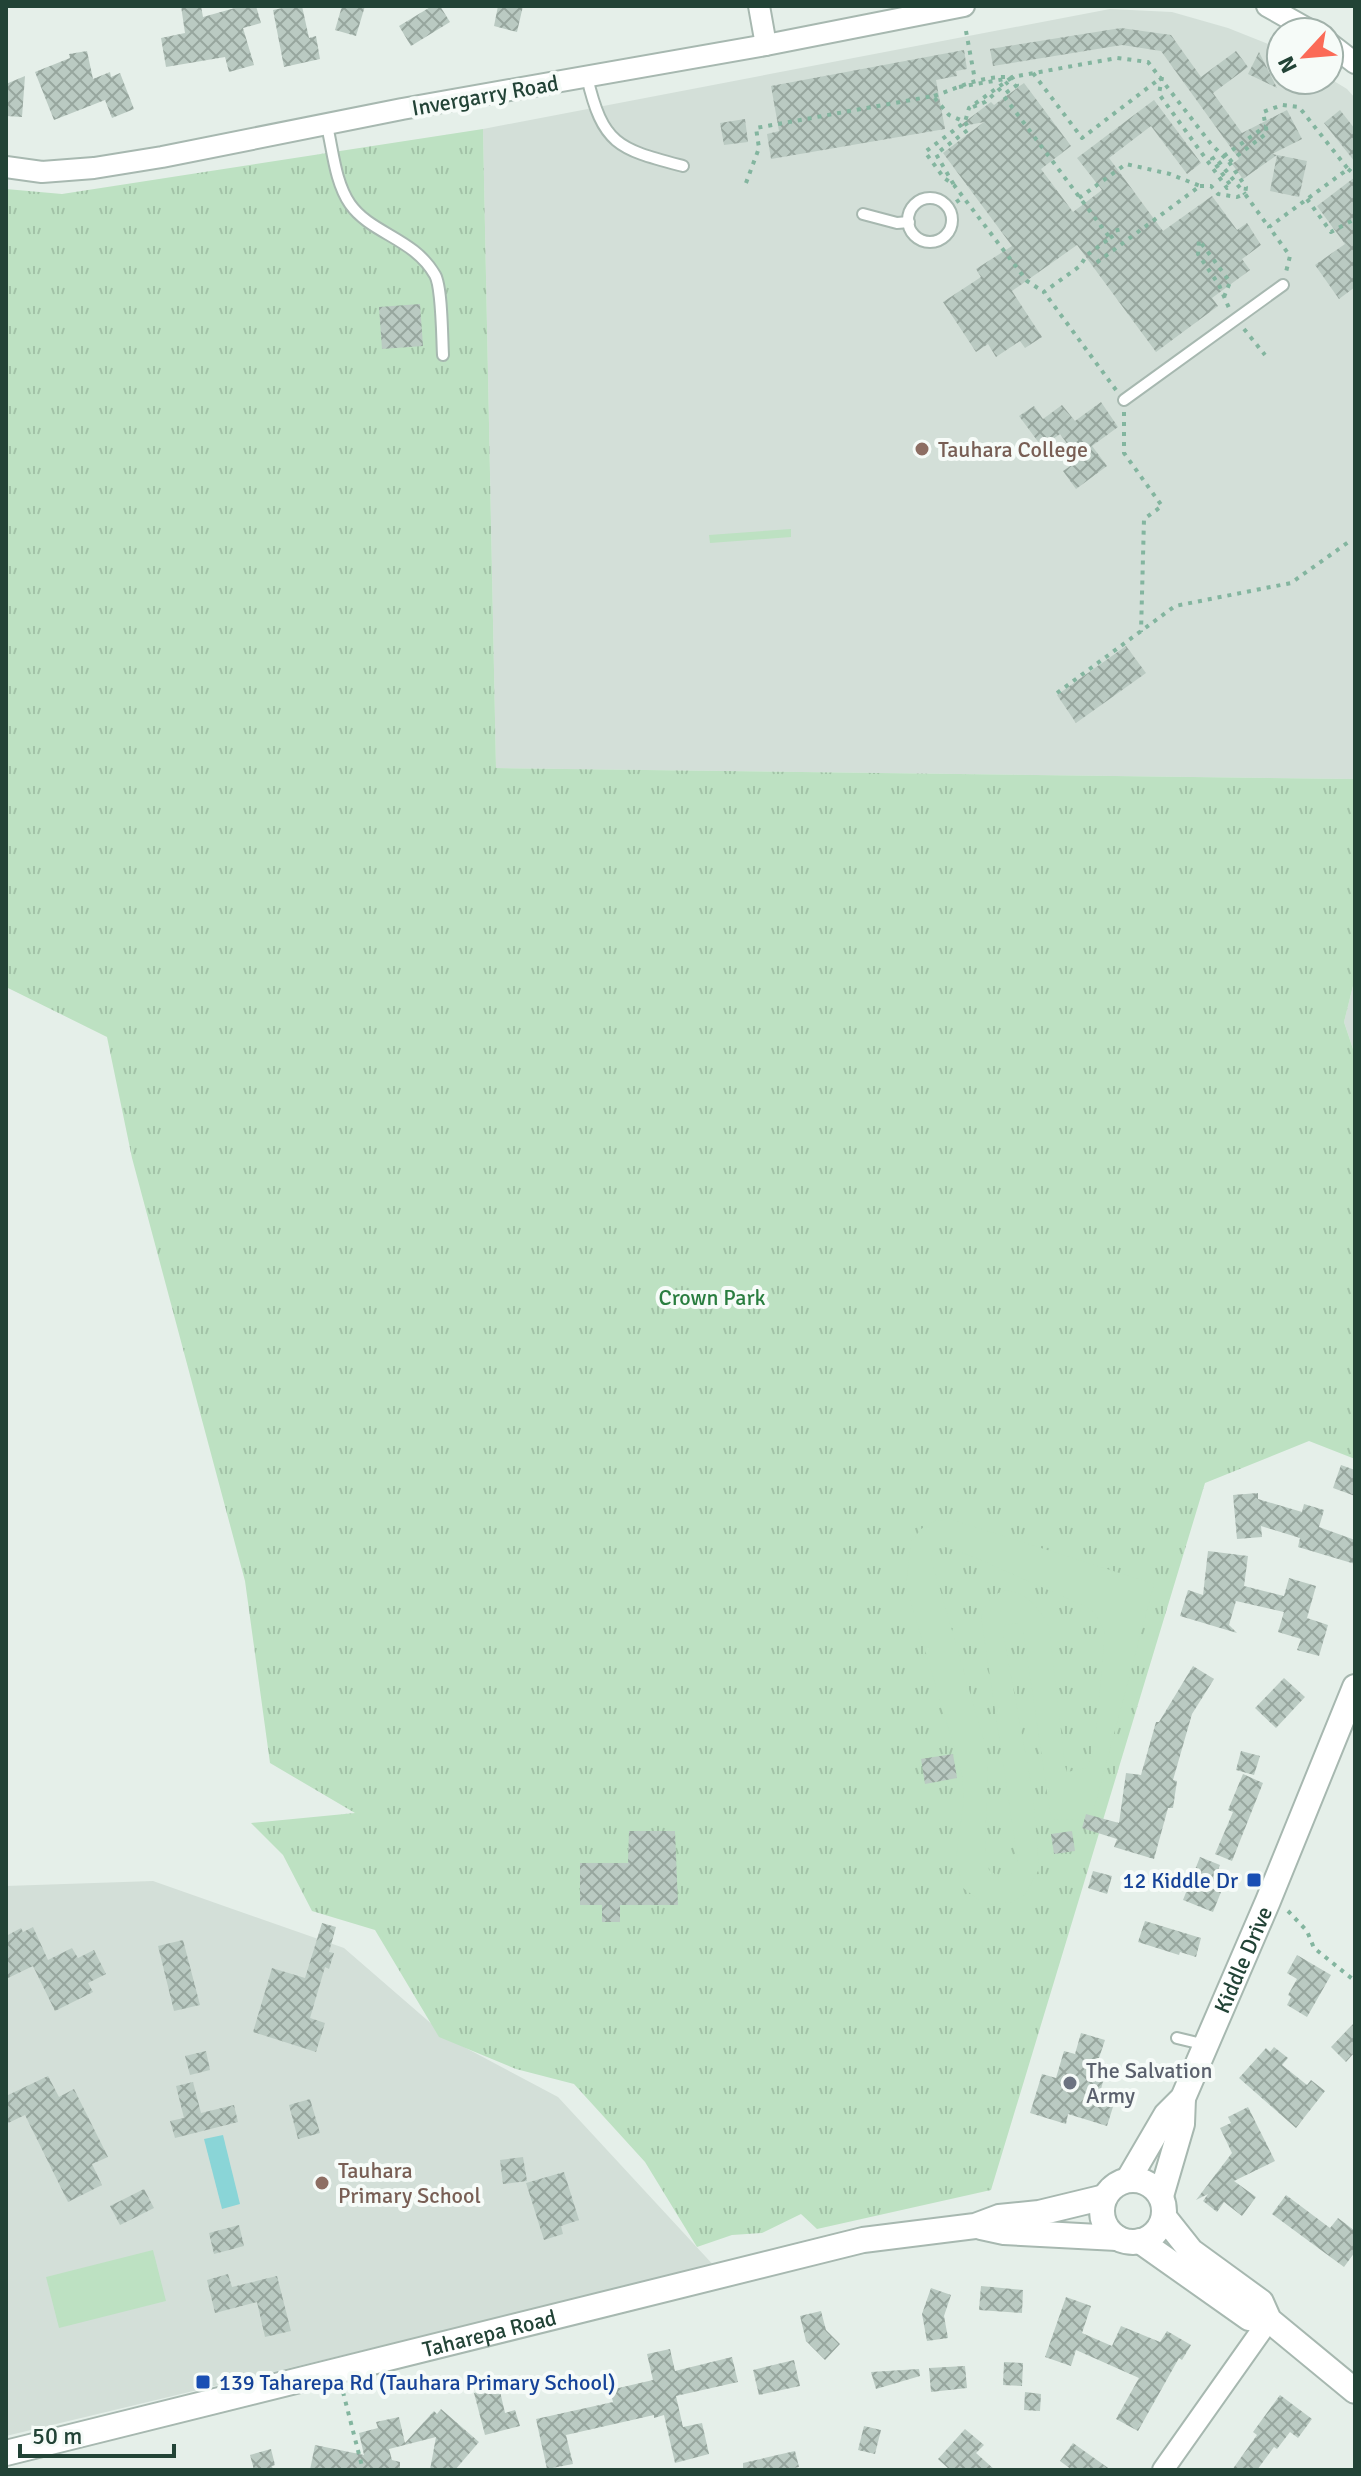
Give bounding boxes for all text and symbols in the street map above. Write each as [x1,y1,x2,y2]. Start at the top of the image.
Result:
north arrow [1265,16,1345,96]
text: N [1272,52,1303,77]
street label: Invergarry Road [410,69,561,122]
place label: Tauhara College [938,436,1088,463]
marker: Tauhara College [913,440,931,458]
park label: Crown Park [658,1284,766,1311]
place label: 12 Kiddle Dr [1123,1867,1238,1894]
marker: 12 Kiddle Dr [1245,1871,1263,1889]
street label: Kiddle Drive [1208,1902,1278,2017]
place label: The Salvation Army [1086,2057,1212,2109]
marker: The Salvation Army [1061,2074,1079,2092]
place label: Tauhara Primary School [338,2157,481,2209]
marker: Tauhara Primary School [313,2174,331,2192]
street label: Taharepa Road [420,2304,559,2363]
place label: 139 Taharepa Rd (Tauhara Primary School) [219,2369,616,2396]
marker: 139 Taharepa Rd (Tauhara Primary School) [194,2373,212,2391]
scale bar [20,2408,174,2458]
text: 50 m [32,2421,82,2451]

